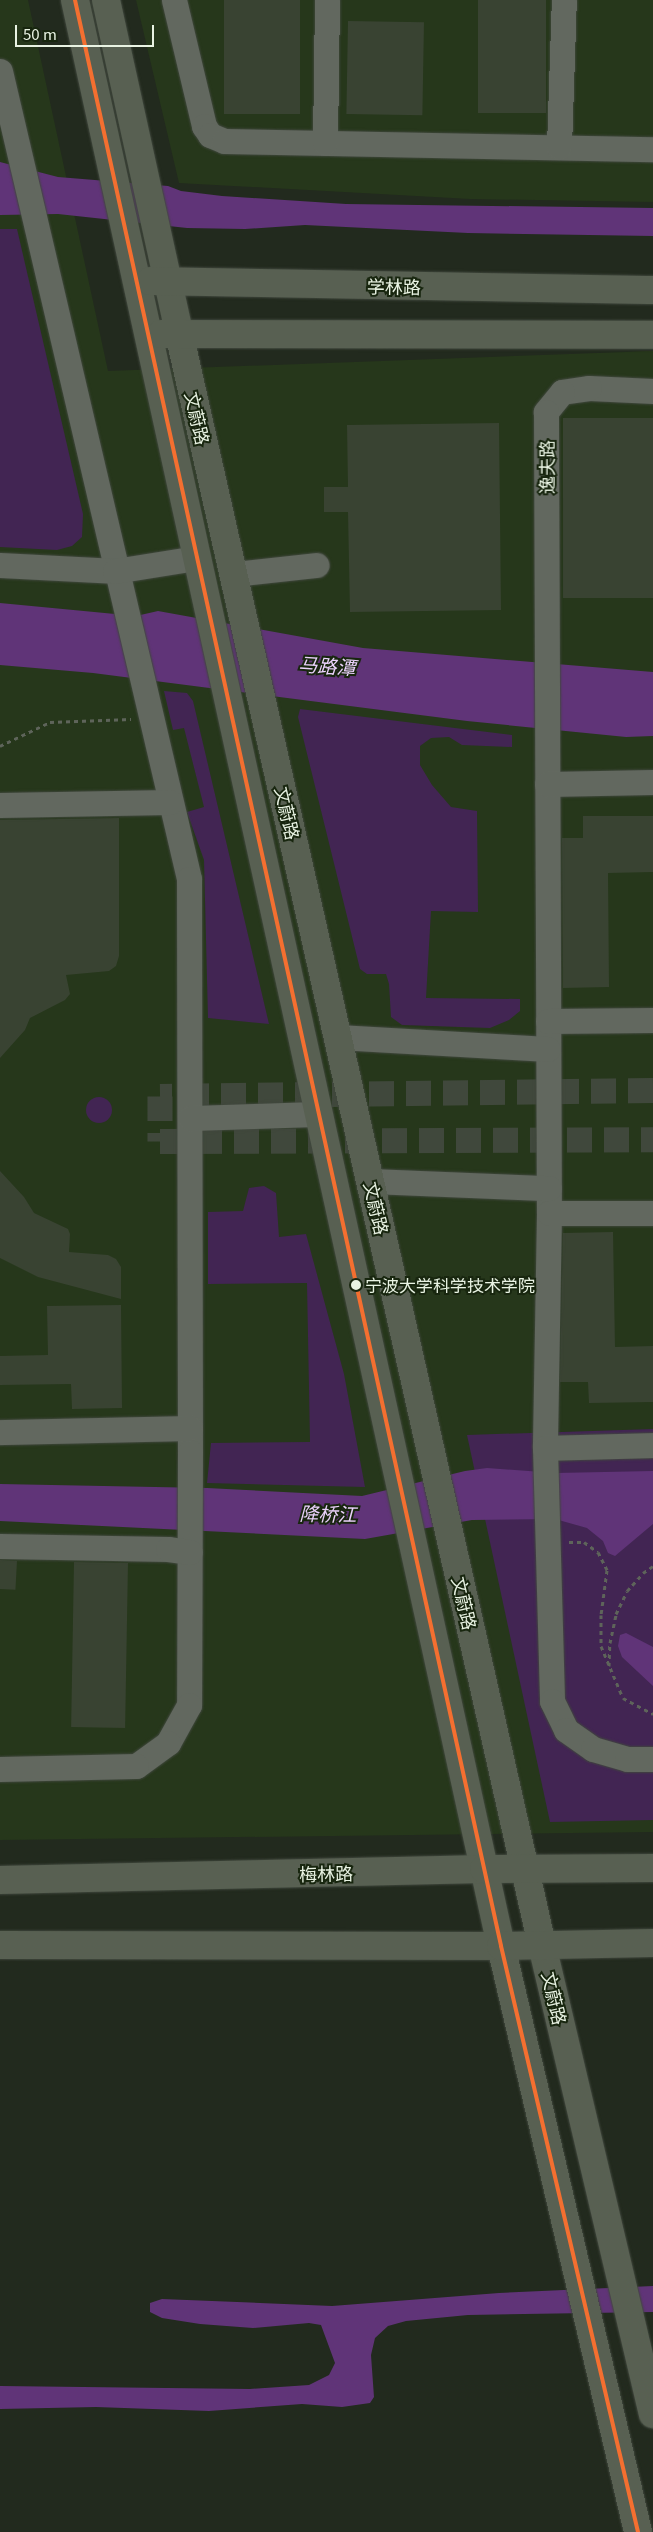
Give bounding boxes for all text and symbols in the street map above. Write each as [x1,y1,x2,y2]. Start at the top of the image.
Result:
scale bar [18,15,156,47]
text: 50 m [23,23,57,44]
street label: 学林路 [367,275,421,297]
street label: 文蔚路 [181,389,215,447]
street label: 逸夫路 [535,440,557,494]
water label: 马路潭 [298,652,356,678]
street label: 文蔚路 [271,784,305,842]
street label: 文蔚路 [360,1179,394,1237]
place label: 宁波大学科学技术学院 [365,1275,535,1295]
marker: 宁波大学科学技术学院 [351,1280,361,1290]
water label: 降桥江 [299,1501,357,1525]
street label: 文蔚路 [448,1574,482,1632]
street label: 梅林路 [299,1862,353,1884]
street label: 文蔚路 [538,1969,572,2027]

